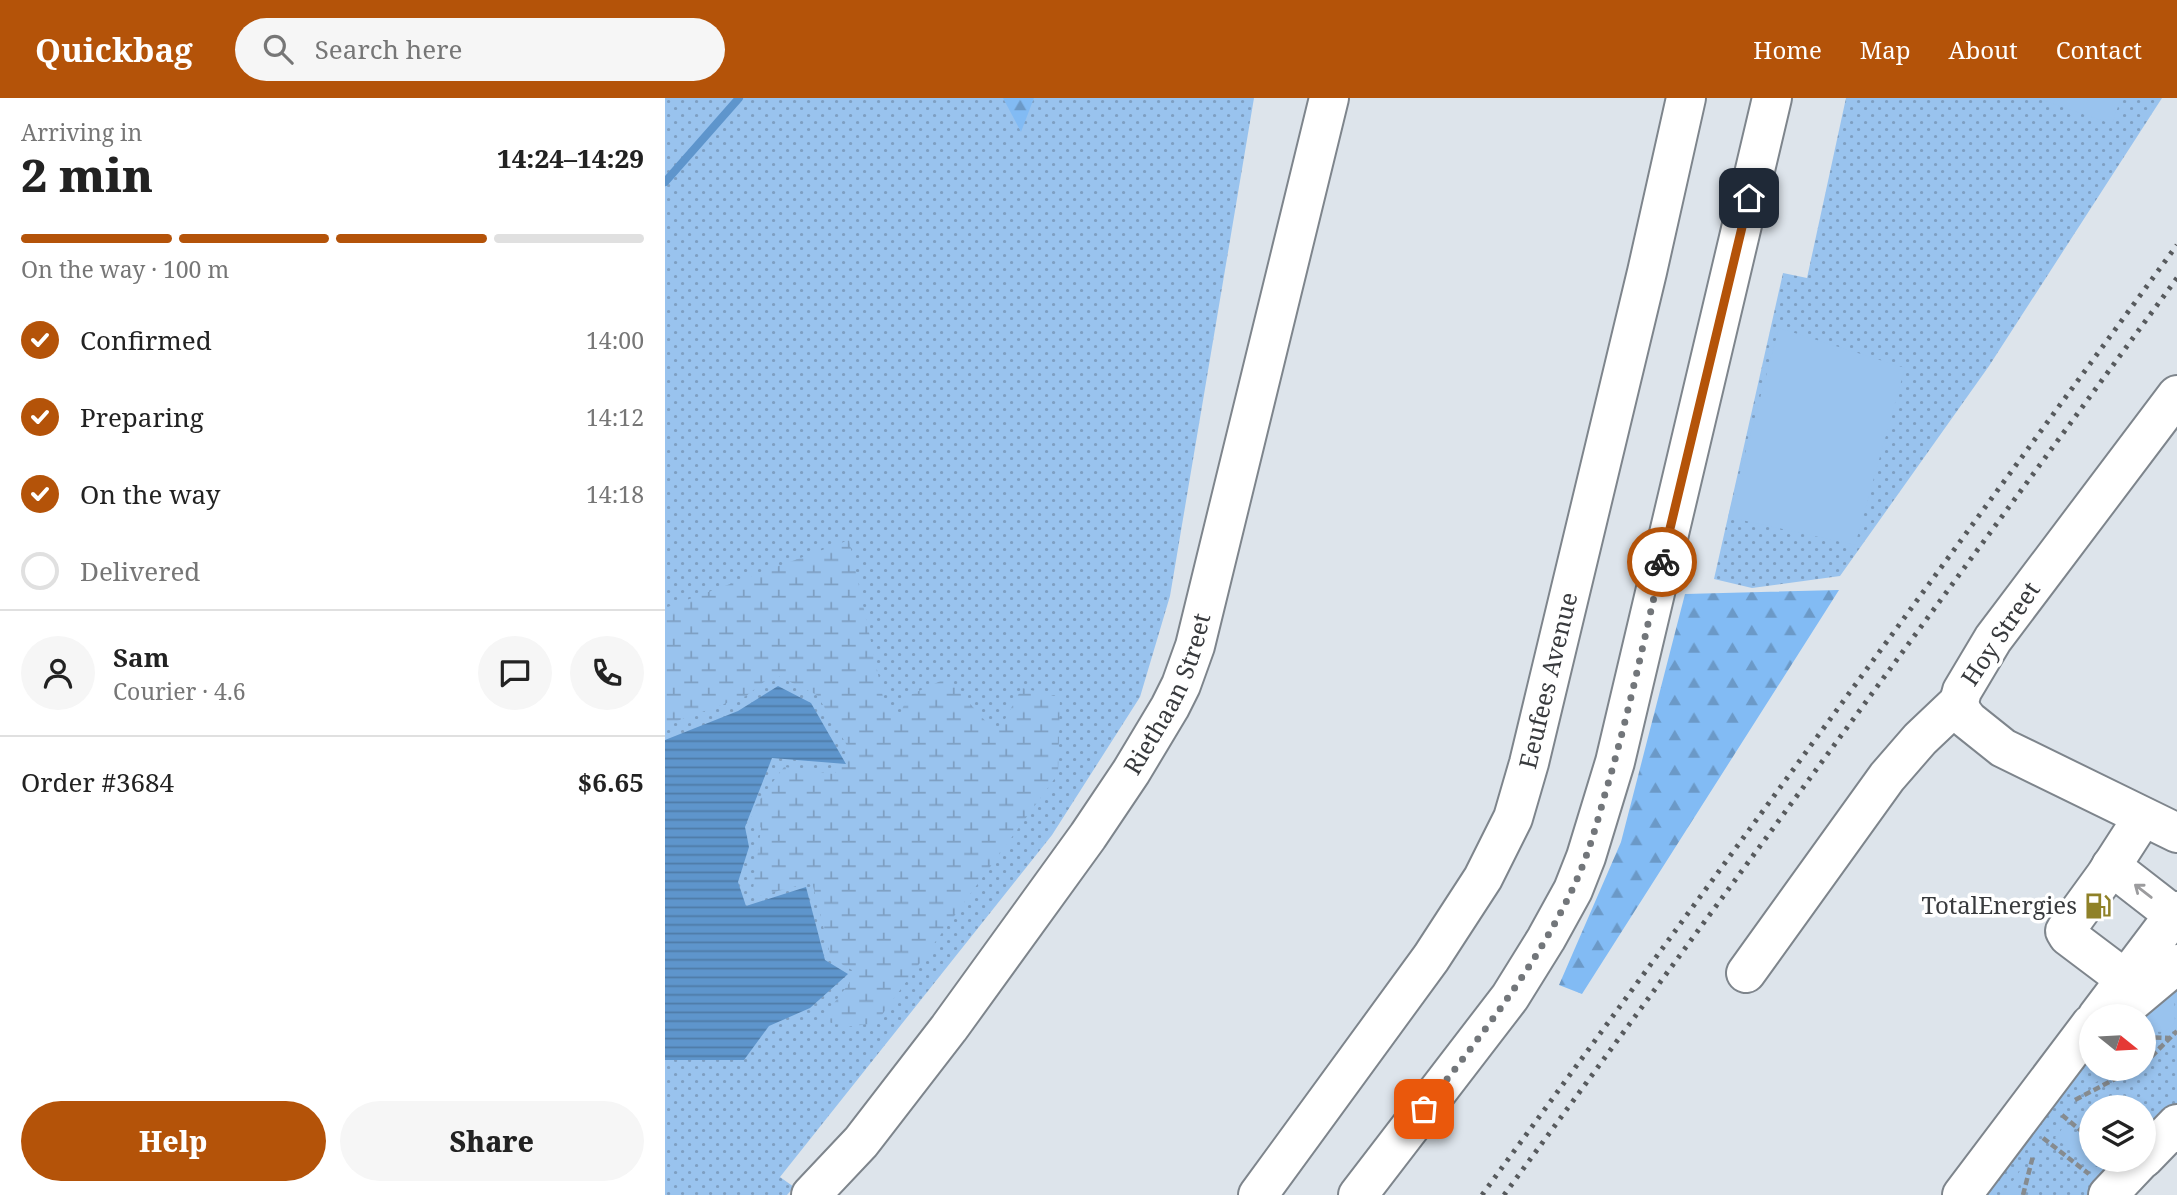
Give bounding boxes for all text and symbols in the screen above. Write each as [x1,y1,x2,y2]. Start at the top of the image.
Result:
search box [235,18,725,81]
text: Quickbag [35,27,193,72]
icon: search [259,30,297,68]
text: Search here [315,31,462,67]
text: Home [1753,33,1822,66]
text: Map [1860,33,1911,66]
text: About [1949,33,2018,66]
text: Contact [2056,33,2142,66]
text: Arriving in [21,116,142,148]
text: 14:24–14:29 [497,140,644,176]
text: 2 min [21,143,153,205]
pin [1719,168,1779,228]
icon: home [1730,179,1768,217]
text: On the way · 100 m [21,253,229,285]
icon: check [21,321,59,359]
text: Confirmed [80,322,212,358]
text: 14:00 [586,324,644,356]
icon: check [21,398,59,436]
text: Preparing [80,399,204,435]
text: 14:12 [586,401,644,433]
icon: check [21,475,59,513]
text: On the way [80,476,220,512]
text: 14:18 [586,478,644,510]
courier [1627,527,1697,597]
icon: bike [1643,543,1681,581]
text: Delivered [80,553,200,589]
street label: Hoy Street [1953,575,2047,692]
street label: Eeufees Avenue [1510,589,1584,772]
street label: Riethaan Street [1115,610,1217,780]
button: person [21,636,95,710]
button: chat [478,636,552,710]
button: phone [570,636,644,710]
text: Sam [113,639,169,675]
text: Courier · 4.6 [113,675,246,707]
text: Order #3684 [21,764,174,800]
text: $6.65 [578,764,644,800]
one-way arrow [2134,883,2152,898]
place label: TotalEnergies [1921,888,2077,921]
fuel station icon: TotalEnergies [2083,891,2113,921]
north arrow [2079,1004,2156,1082]
map controls [2079,1004,2156,1172]
pin [1394,1079,1454,1139]
icon: bag [1405,1090,1443,1128]
button: layers [2079,1095,2156,1172]
button: Help [21,1101,326,1181]
button: Share [340,1101,644,1181]

